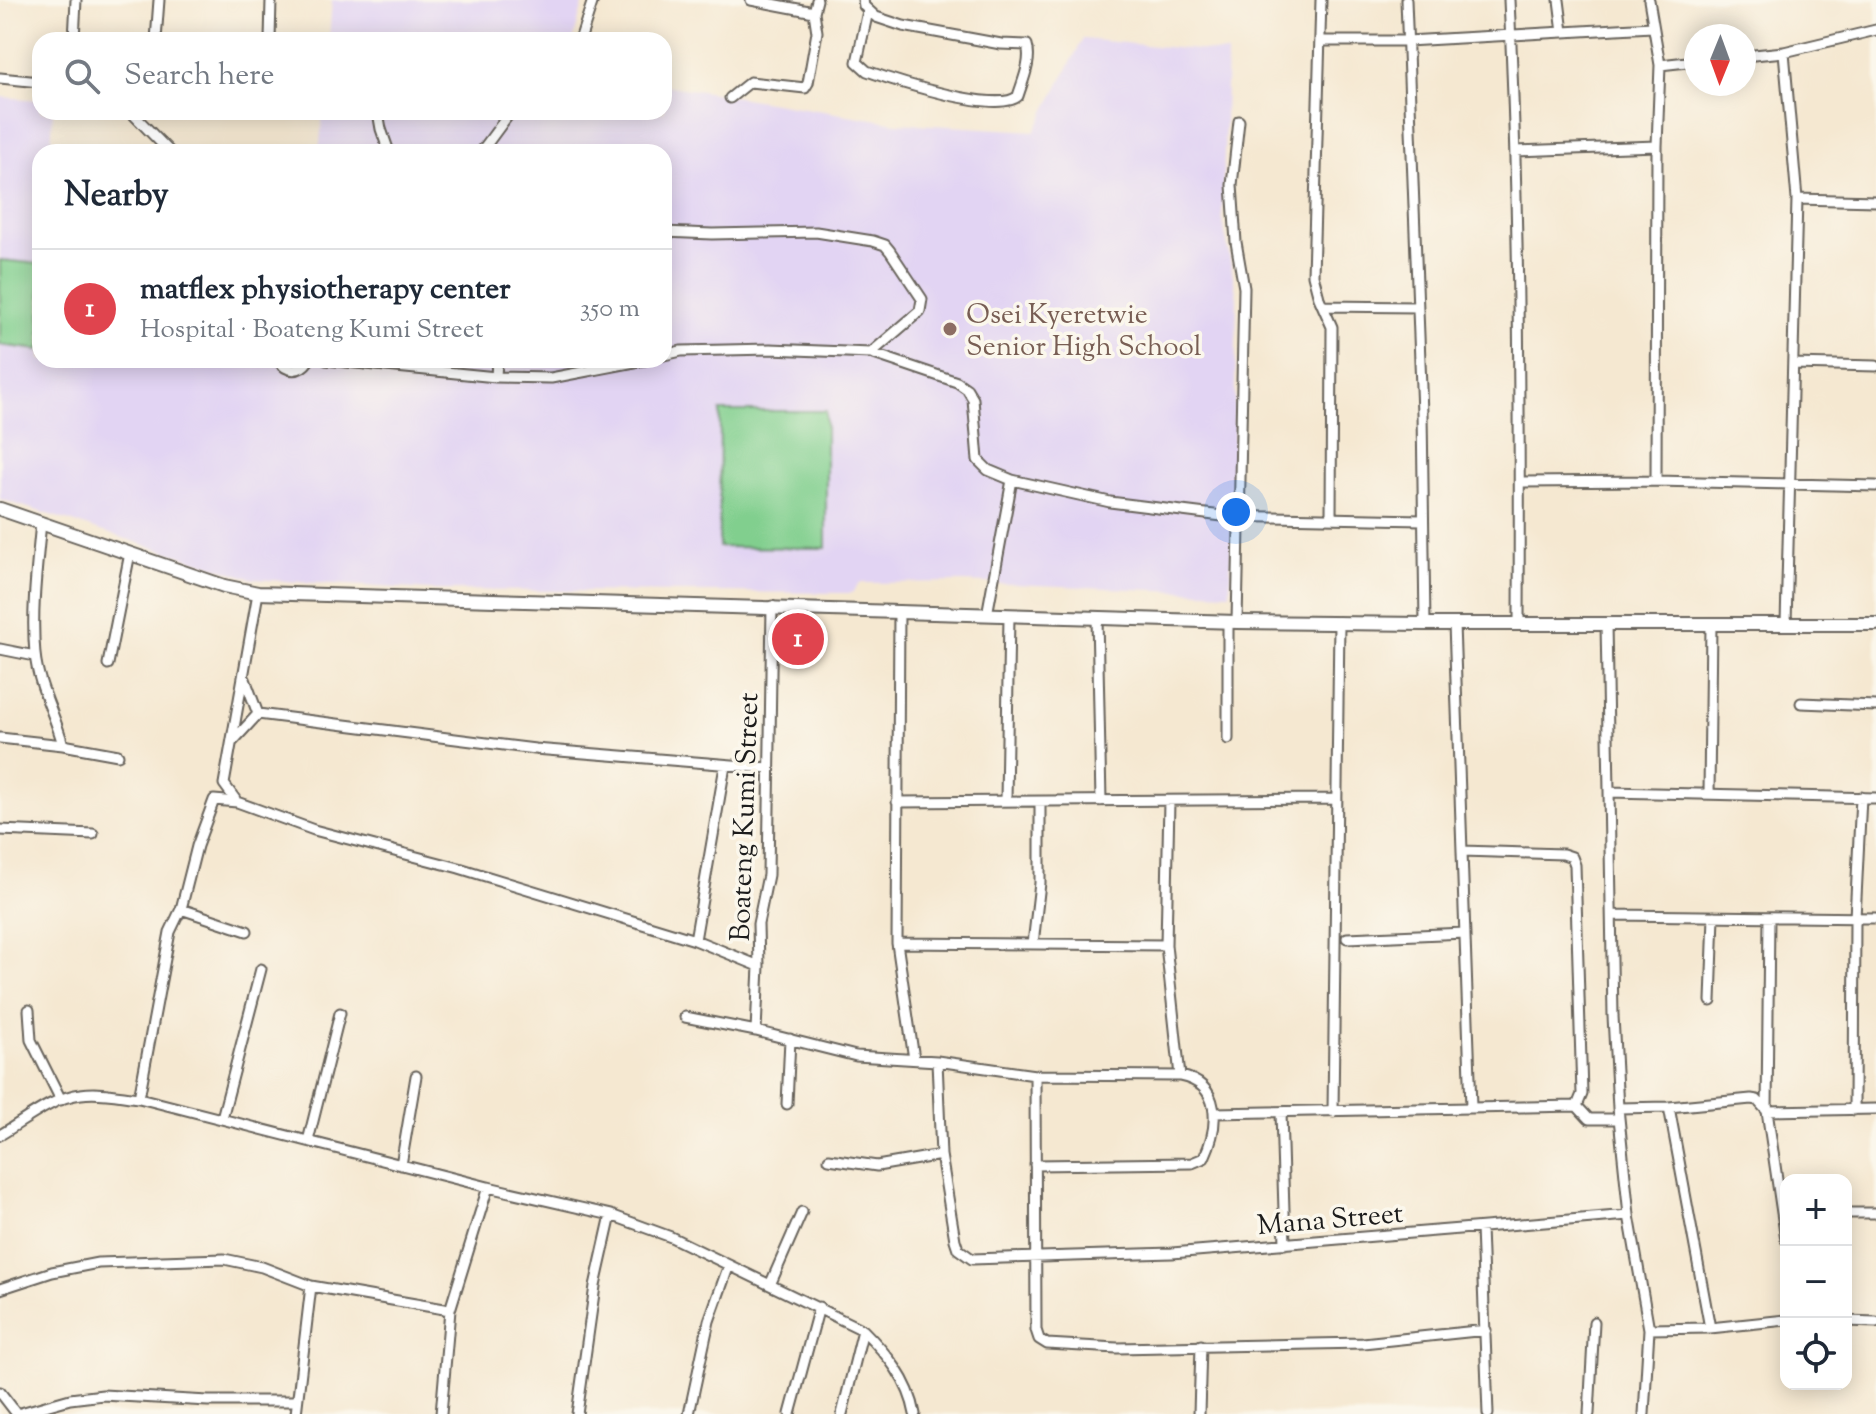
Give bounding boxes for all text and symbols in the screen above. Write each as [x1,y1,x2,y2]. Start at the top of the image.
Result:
north arrow [1684,24,1756,96]
search box [32,32,672,120]
icon: search [60,54,104,98]
text: Search here [124,55,274,98]
text: Nearby [64,172,169,221]
text: matflex physiotherapy center [140,269,510,312]
text: 1 [86,291,94,328]
text: 350 m [580,291,640,328]
place label: Osei Kyeretwie Senior High School [966,296,1202,368]
text: Hospital · Boateng Kumi Street [140,312,484,349]
marker: Osei Kyeretwie Senior High School [941,320,959,338]
your location [1216,492,1256,532]
pin: 1 [772,609,824,669]
street label: Boateng Kumi Street [722,692,770,942]
map controls [1780,1174,1852,1390]
button: + [1780,1174,1852,1246]
street label: Mana Street [1256,1195,1405,1247]
button: − [1780,1246,1852,1318]
button: locate [1780,1318,1852,1390]

